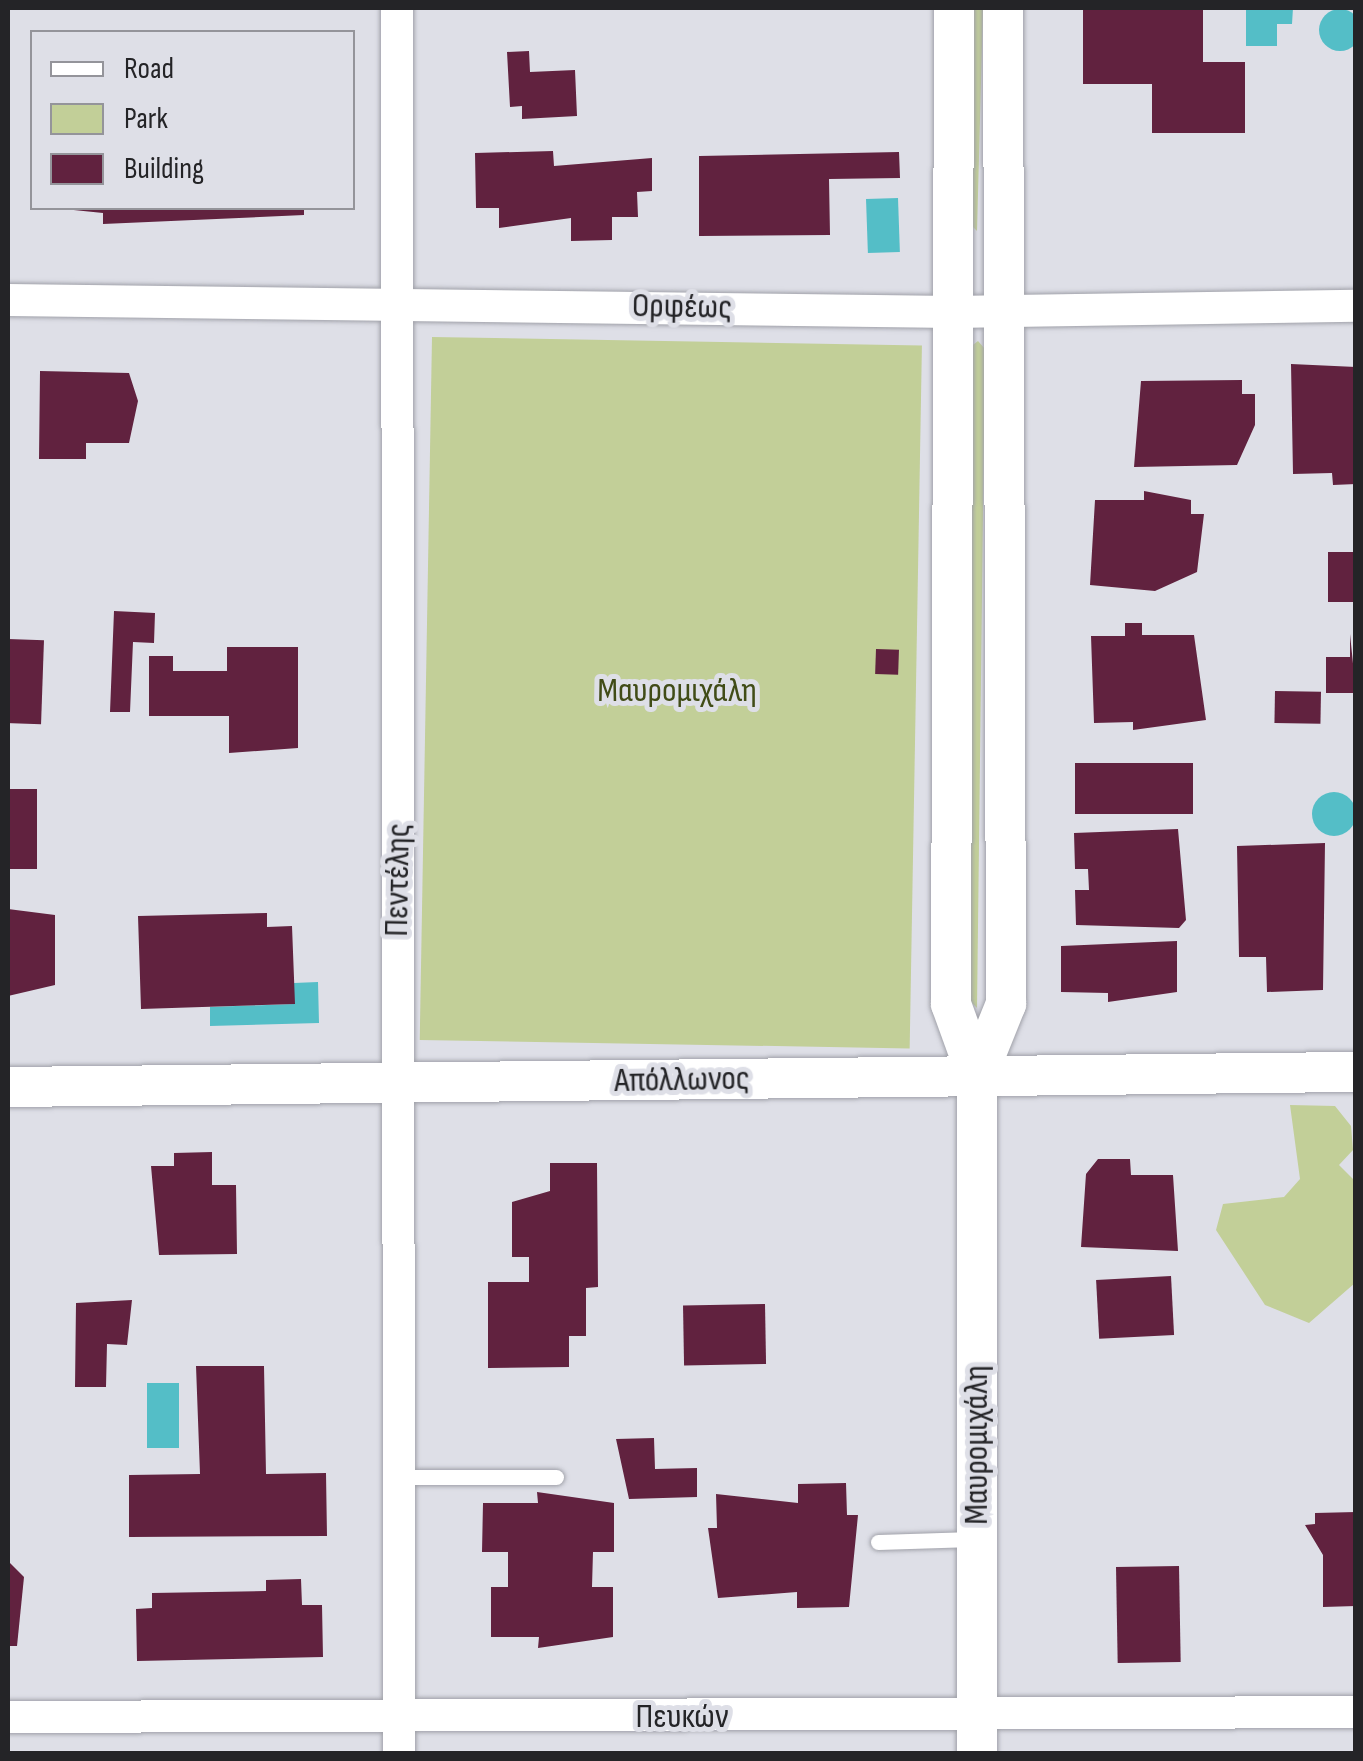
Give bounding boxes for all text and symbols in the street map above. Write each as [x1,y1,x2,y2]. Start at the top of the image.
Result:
legend [30,30,355,210]
text: Road [124,51,174,87]
text: Park [124,101,168,137]
text: Building [124,151,204,187]
street label: Ορφέως [632,285,732,329]
park label: Μαυρομιχάλη [597,670,757,712]
street label: Πεντέλης [376,823,420,937]
street label: Απόλλωνος [614,1058,750,1102]
street label: Μαυρομιχάλη [956,1365,998,1525]
street label: Πευκών [635,1696,729,1738]

